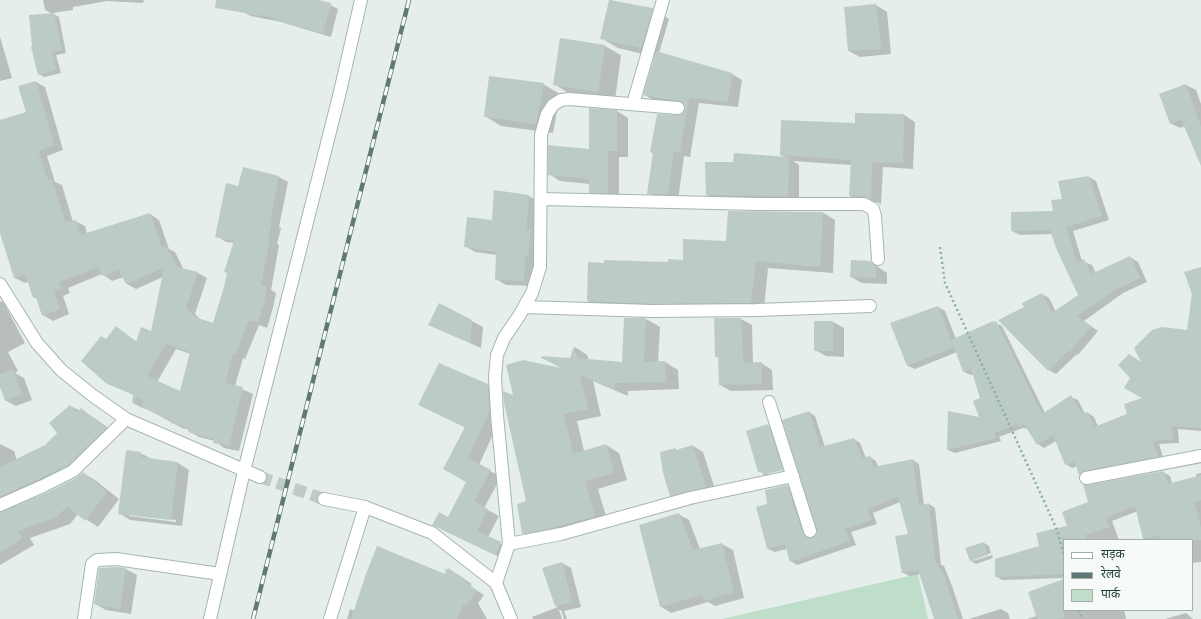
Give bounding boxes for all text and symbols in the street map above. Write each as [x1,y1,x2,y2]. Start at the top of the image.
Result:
legend [1063,539,1193,611]
text: सड़क [1101,547,1125,561]
text: रेलवे [1101,567,1121,581]
text: पार्क [1101,587,1120,601]

